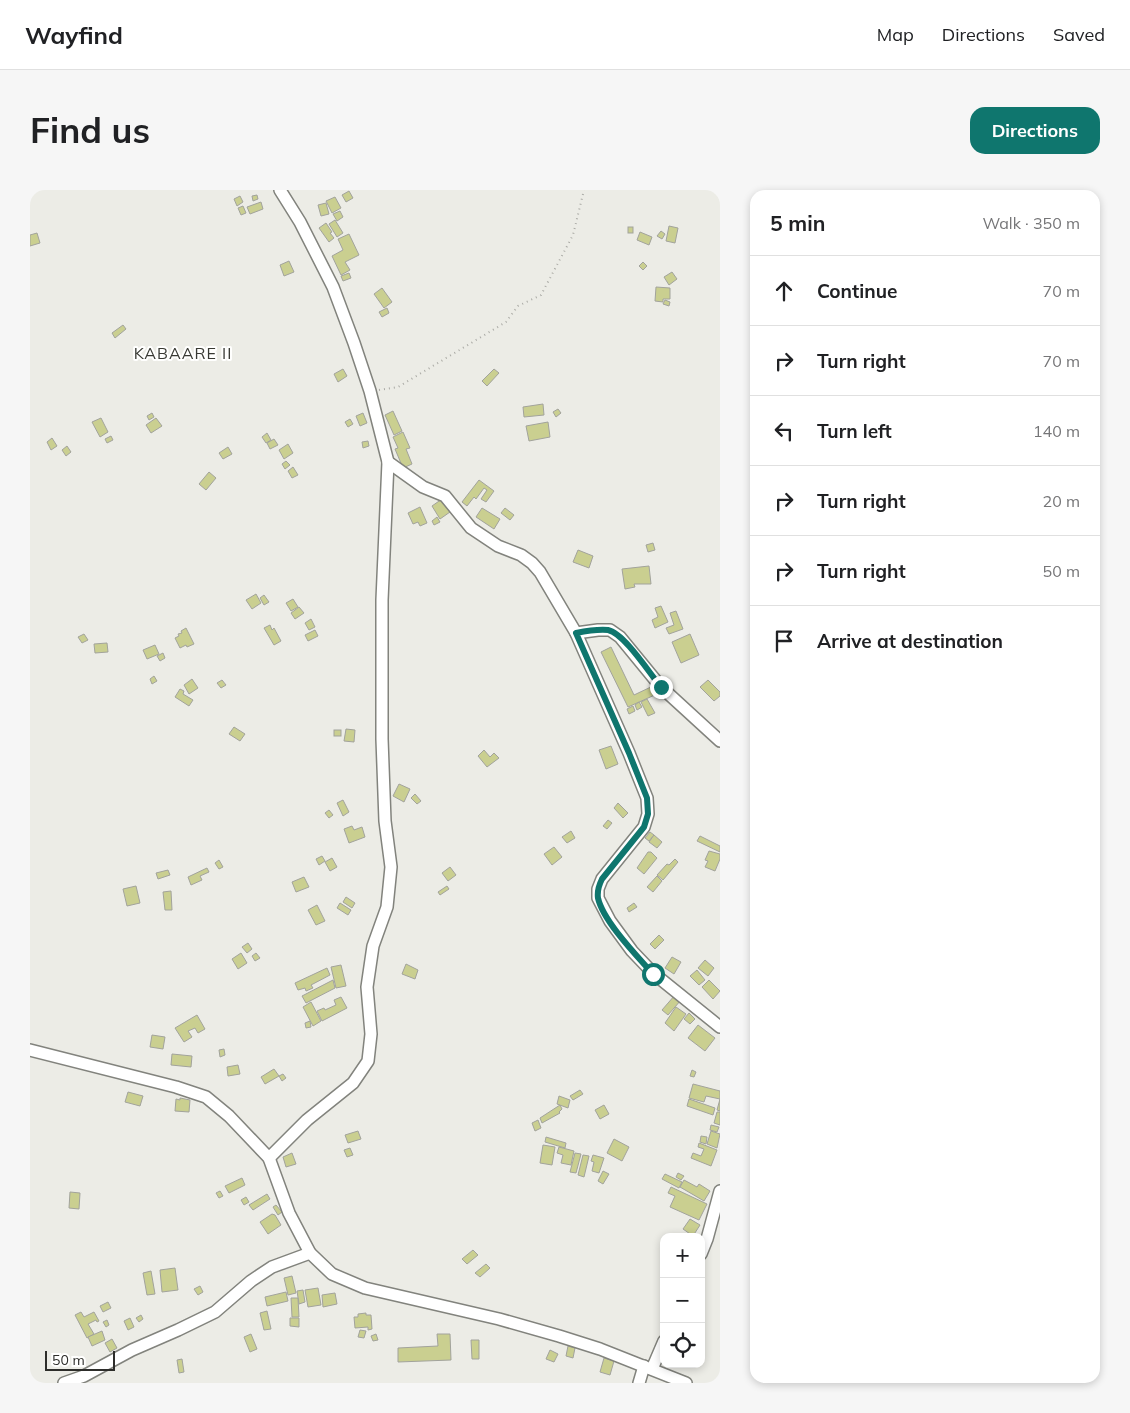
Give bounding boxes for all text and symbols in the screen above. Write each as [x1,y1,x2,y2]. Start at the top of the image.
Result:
text: Wayfind [25,20,123,50]
text: Map [877,23,914,46]
text: Directions [942,23,1025,46]
text: Saved [1053,23,1105,46]
button: Directions [970,107,1100,154]
text: Find us [30,108,150,152]
text: 5 min [770,210,825,236]
text: Walk · 350 m [982,213,1080,233]
icon: ahead [770,277,798,305]
text: Continue [817,279,897,303]
text: 70 m [1043,281,1080,301]
district label: KABAARE II [134,343,232,363]
icon: right [770,347,798,375]
text: Turn right [817,349,906,373]
text: 70 m [1043,351,1080,371]
icon: left [770,417,798,445]
text: Turn left [817,419,892,443]
text: 140 m [1033,421,1080,441]
icon: right [770,487,798,515]
text: Turn right [817,489,906,513]
text: 20 m [1043,491,1080,511]
icon: right [770,557,798,585]
text: Turn right [817,559,906,583]
text: 50 m [1043,561,1080,581]
icon: arrive [770,627,798,655]
text: Arrive at destination [817,629,1003,653]
route end [650,676,673,699]
route start [642,963,665,986]
map controls [660,1233,705,1368]
button: + [660,1233,705,1278]
button: − [660,1278,705,1323]
button: locate [660,1323,705,1368]
scale bar [45,1348,115,1371]
text: 50 m [52,1351,85,1369]

